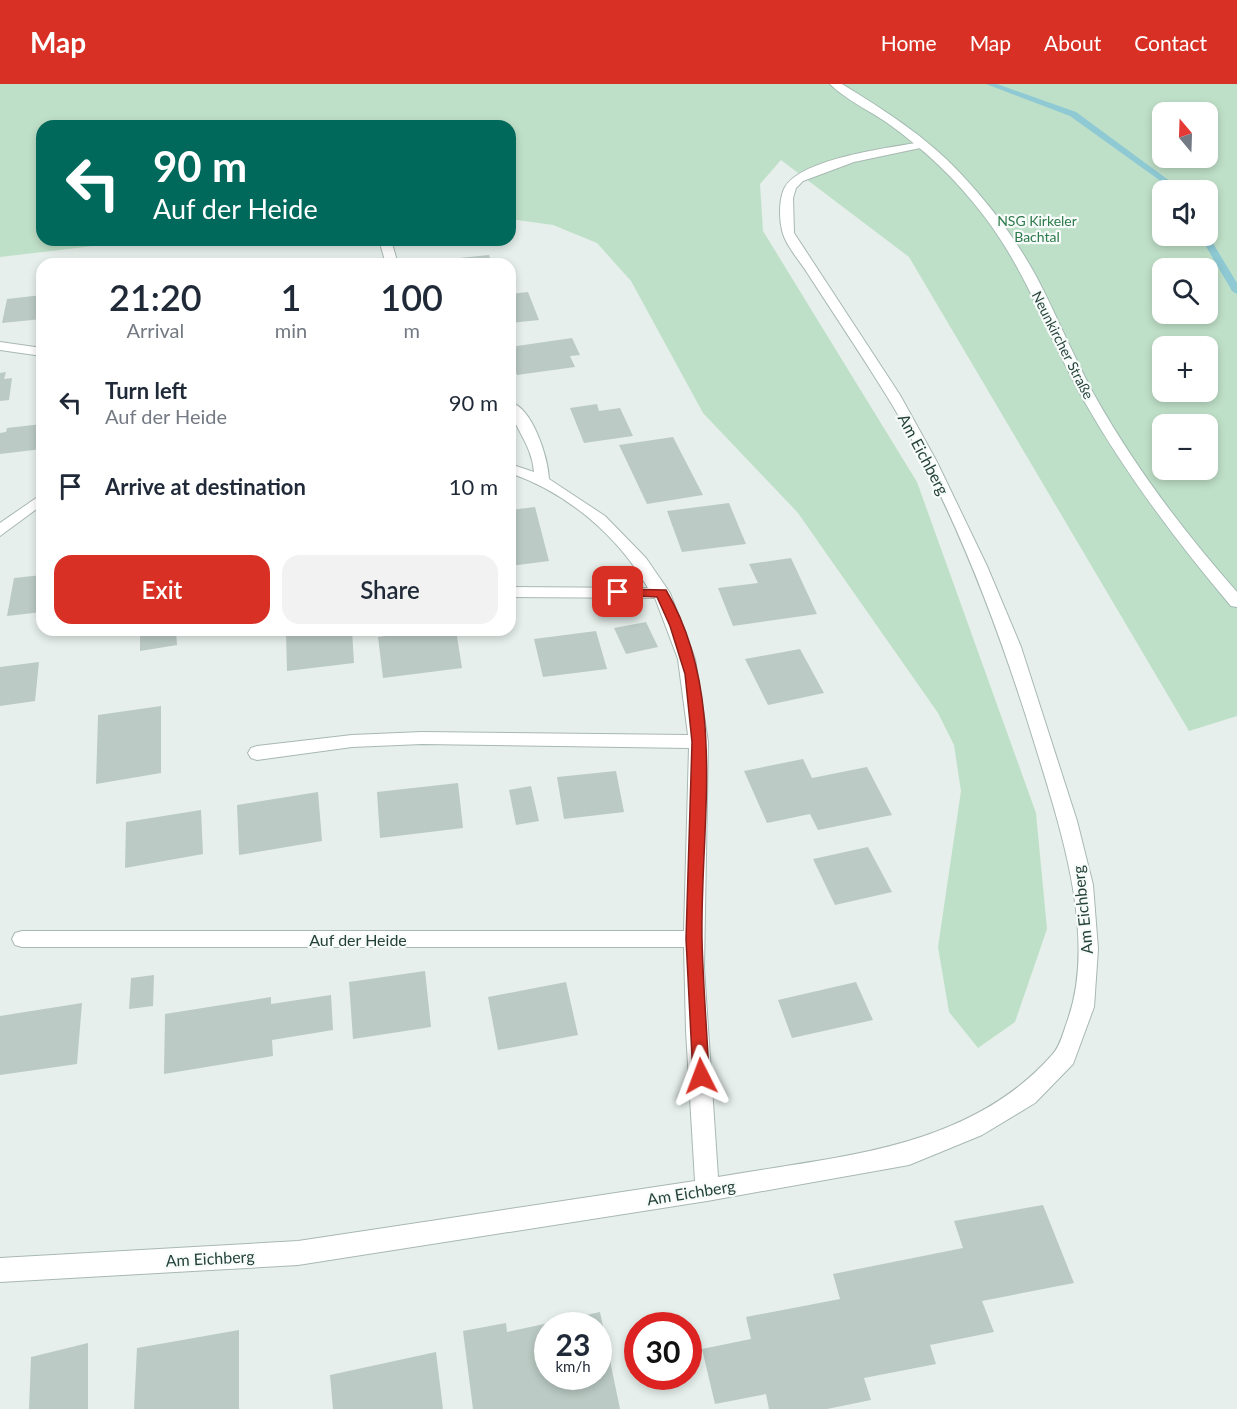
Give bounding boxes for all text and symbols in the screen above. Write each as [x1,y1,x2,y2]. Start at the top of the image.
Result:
text: Map [30,25,86,59]
text: Home [881,30,937,55]
text: Map [970,30,1011,55]
text: About [1044,30,1101,55]
text: Contact [1134,30,1207,55]
north arrow [1152,102,1218,168]
map controls [1152,102,1218,480]
text: 90 m [153,141,247,191]
icon: left [54,144,132,222]
button: sound [1152,180,1218,246]
text: Auf der Heide [153,192,318,225]
park label: NSG Kirkeler Bachtal [997,212,1077,245]
button: search [1152,258,1218,324]
text: 21:20 [109,275,202,319]
text: 1 [281,275,301,319]
text: 100 [380,275,443,319]
street label: Neunkircher Straße [1028,288,1098,402]
text: Arrival [127,318,184,342]
text: min [275,318,307,342]
text: m [403,318,420,342]
button: + [1152,336,1218,402]
text: Turn left [105,377,187,404]
icon: left [54,386,87,419]
text: 90 m [449,389,498,416]
text: Auf der Heide [105,404,227,428]
street label: Am Eichberg [895,410,953,498]
button: − [1152,414,1218,480]
icon: arrive [54,470,87,503]
text: Arrive at destination [105,473,306,500]
text: 10 m [449,473,498,500]
button: Exit [54,555,270,624]
button: Share [282,555,498,624]
pin [592,566,643,617]
icon: arrive [601,575,634,608]
street label: Am Eichberg [1068,865,1096,955]
street label: Auf der Heide [309,930,407,949]
position arrow [669,1044,733,1108]
street label: Am Eichberg [646,1176,736,1208]
street label: Am Eichberg [165,1246,255,1270]
speed limit sign: 30 [624,1312,702,1390]
text: 23 [556,1326,590,1362]
text: km/h [555,1357,591,1375]

